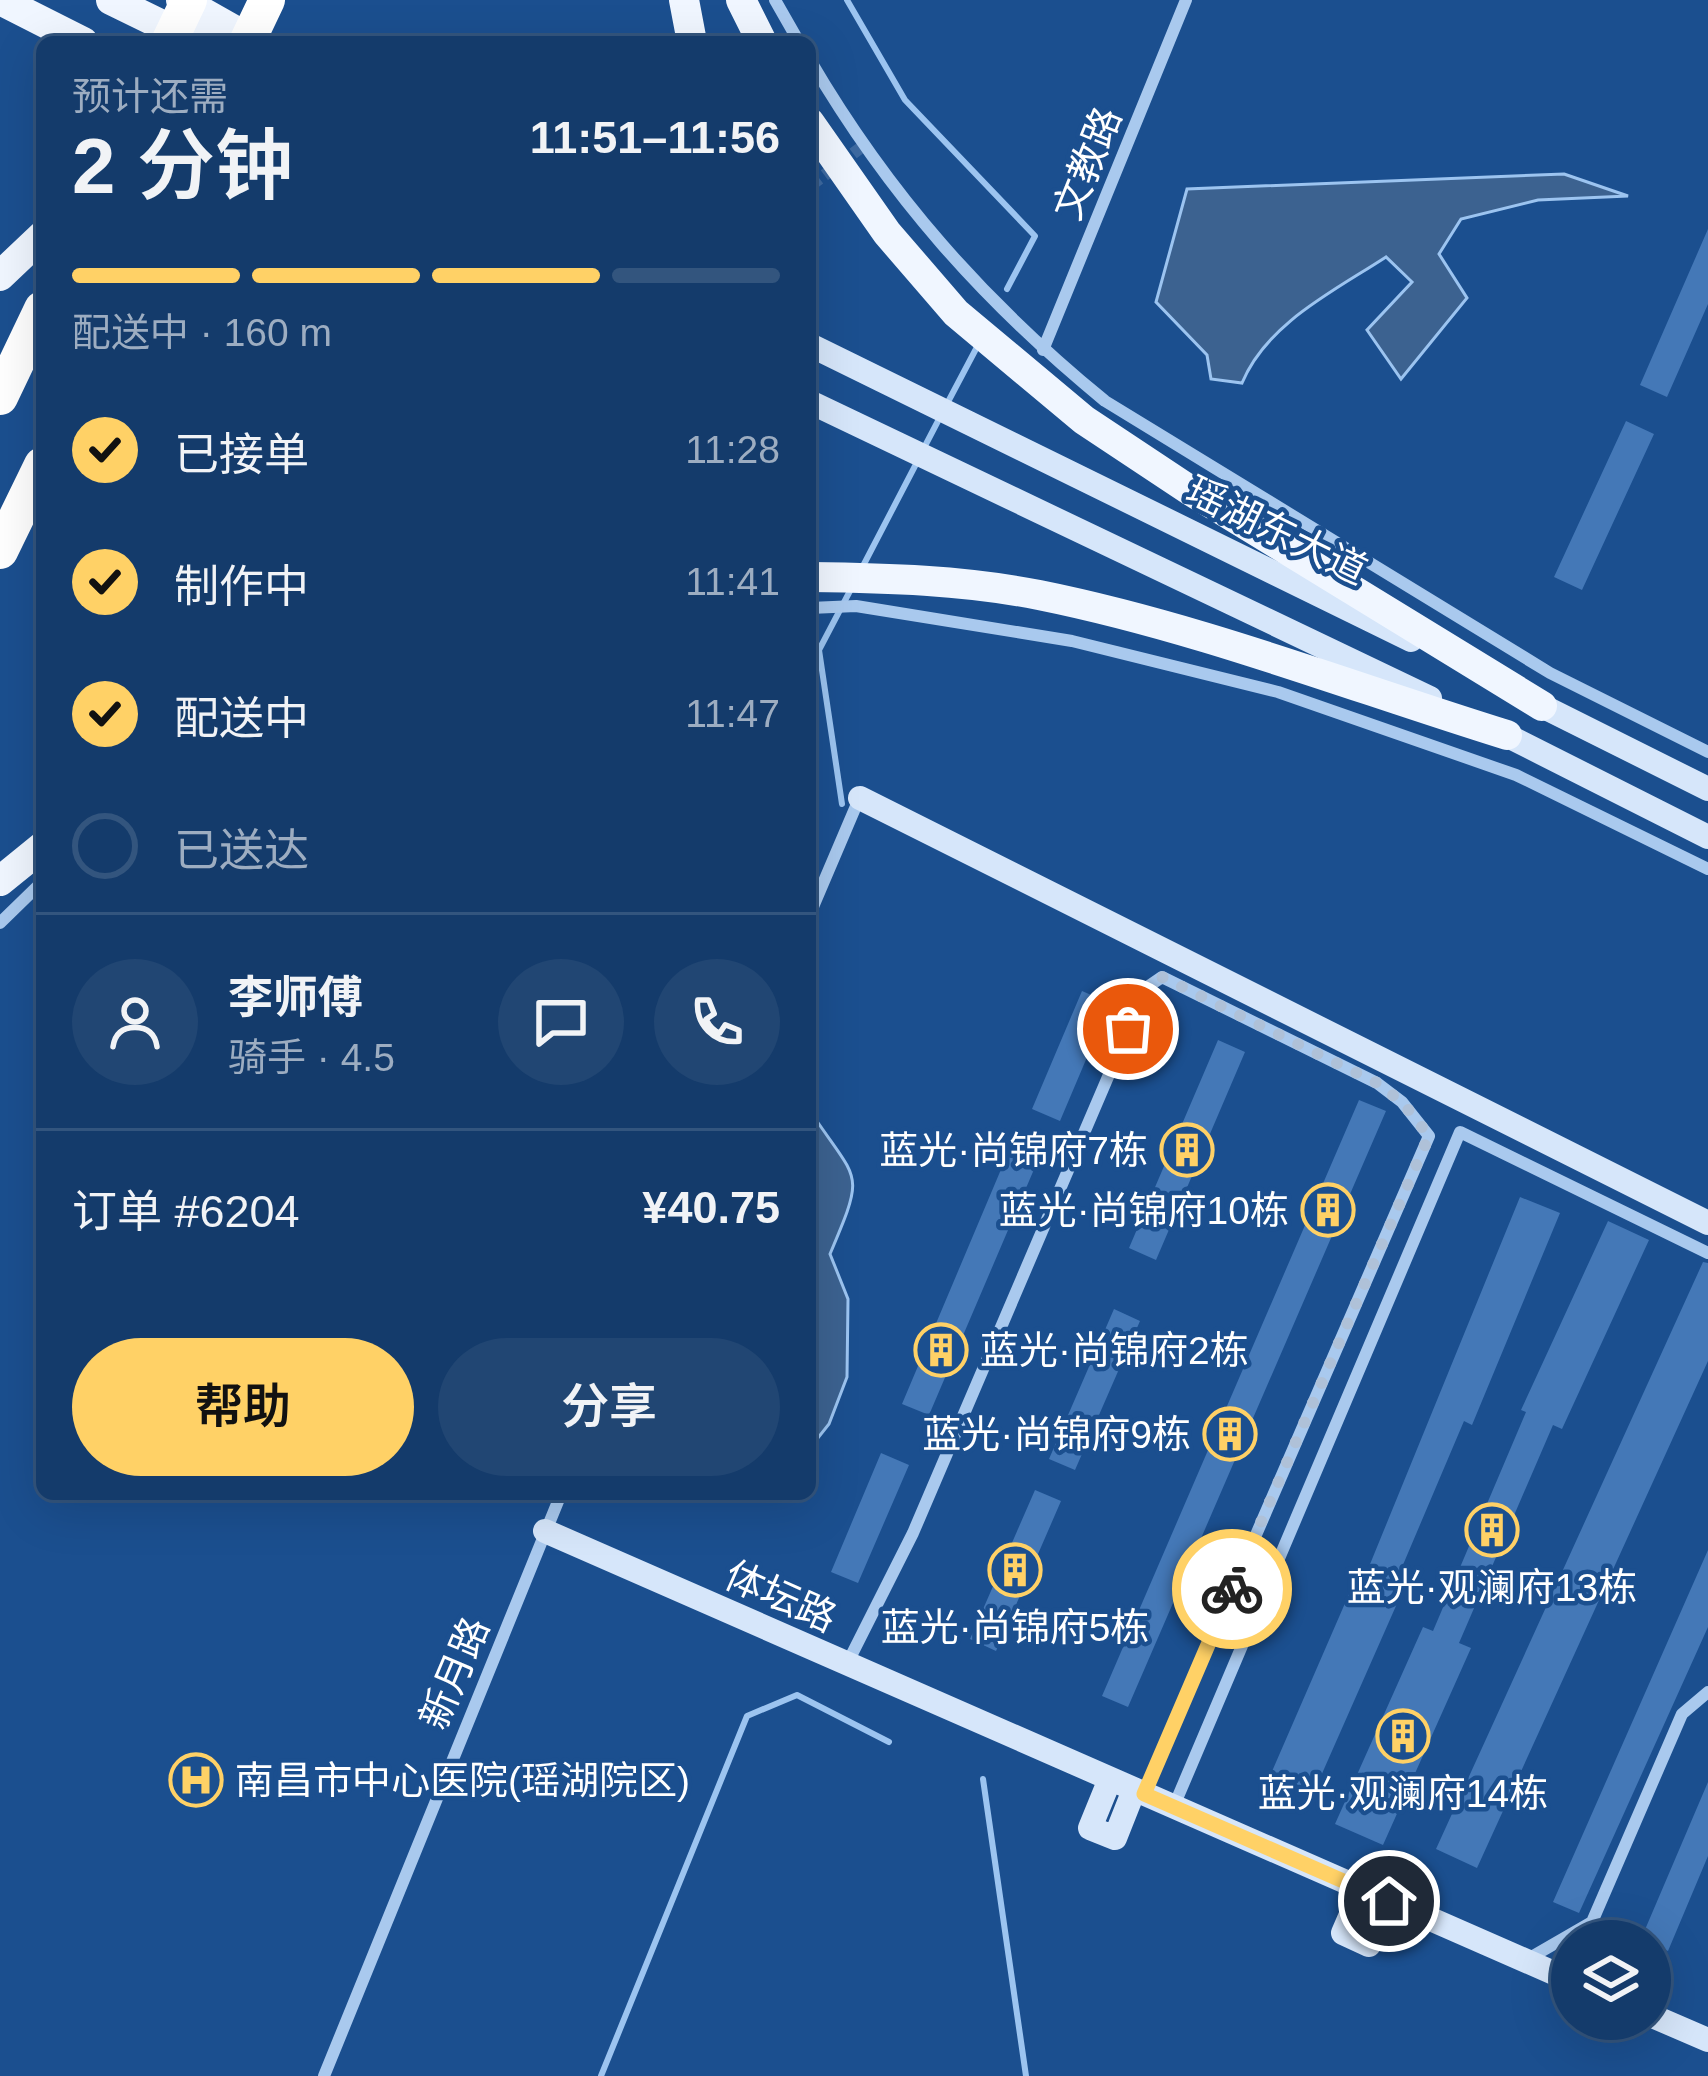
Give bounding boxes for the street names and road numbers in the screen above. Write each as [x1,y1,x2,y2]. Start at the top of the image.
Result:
street label: 文教路 [1046,101,1129,225]
street label: 瑶湖东大道 [1180,468,1374,593]
street label: 体坛路 [719,1553,843,1640]
street label: 新月路 [412,1611,497,1735]

